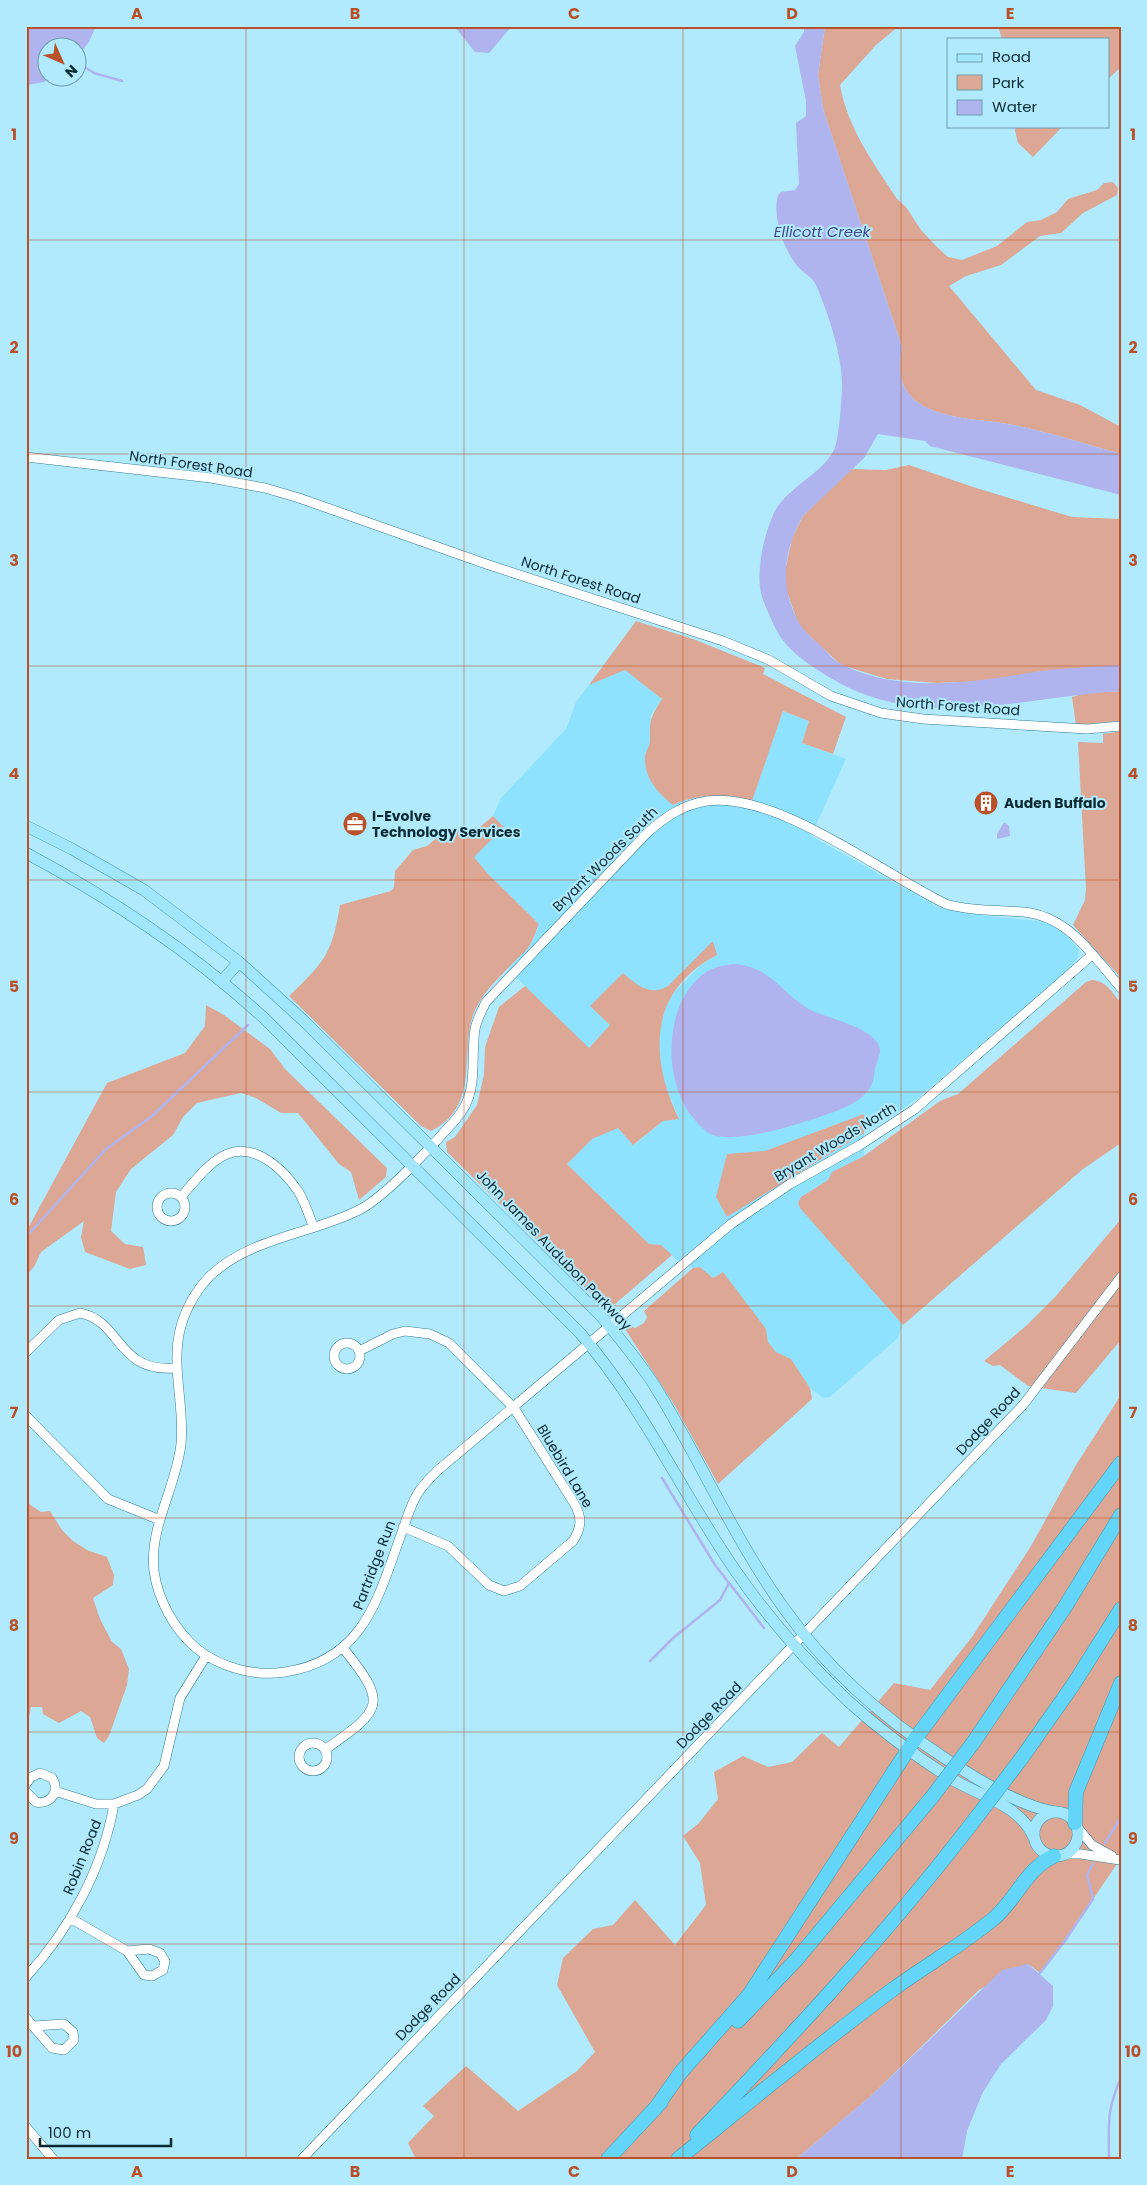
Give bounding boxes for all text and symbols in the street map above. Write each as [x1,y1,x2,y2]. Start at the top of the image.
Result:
text: A [131,2,143,25]
text: B [350,2,360,25]
text: C [568,2,580,25]
text: D [786,2,798,25]
text: E [1006,2,1014,25]
north arrow [38,38,88,88]
legend [947,38,1110,128]
text: Road [992,46,1031,67]
text: N [60,60,82,82]
text: Park [992,72,1024,93]
text: Water [992,96,1038,117]
text: 1 [11,123,17,146]
text: 1 [1130,123,1136,146]
water label: Ellicott Creek [774,221,871,242]
text: 2 [9,336,19,359]
text: 2 [1128,336,1138,359]
street label: North Forest Road [128,445,254,483]
text: 3 [9,549,19,572]
text: 3 [1128,549,1138,572]
street label: North Forest Road [519,551,643,609]
street label: North Forest Road [895,692,1021,720]
text: 4 [9,762,20,785]
text: 4 [1128,762,1139,785]
building icon: Auden Buffalo [973,790,999,816]
place label: Auden Buffalo [1004,793,1106,813]
street label: Bryant Woods South [548,802,662,916]
place label: I-Evolve Technology Services [372,806,521,842]
office icon: I-Evolve Technology Services [342,811,368,837]
text: 5 [9,975,19,998]
text: 5 [1128,975,1138,998]
street label: Bryant Woods North [770,1098,900,1186]
street label: John James Audubon Parkway [472,1165,636,1335]
text: 6 [9,1188,19,1211]
text: 6 [1128,1188,1138,1211]
street label: Dodge Road [951,1383,1025,1459]
text: 7 [10,1401,19,1424]
text: 7 [1129,1401,1138,1424]
street label: Bluebird Lane [532,1420,598,1512]
street label: Partridge Run [348,1517,400,1613]
text: 8 [9,1614,19,1637]
text: 8 [1128,1614,1138,1637]
street label: Dodge Road [672,1677,746,1753]
street label: Robin Road [58,1816,106,1898]
text: 9 [9,1827,19,1850]
text: 9 [1128,1827,1138,1850]
street label: Dodge Road [391,1969,465,2045]
text: 10 [6,2040,22,2063]
text: 10 [1125,2040,1141,2063]
scale bar [40,2115,171,2147]
text: 100 m [48,2122,91,2143]
text: A [131,2160,143,2183]
text: B [350,2160,360,2183]
text: C [568,2160,580,2183]
text: D [786,2160,798,2183]
text: E [1006,2160,1014,2183]

